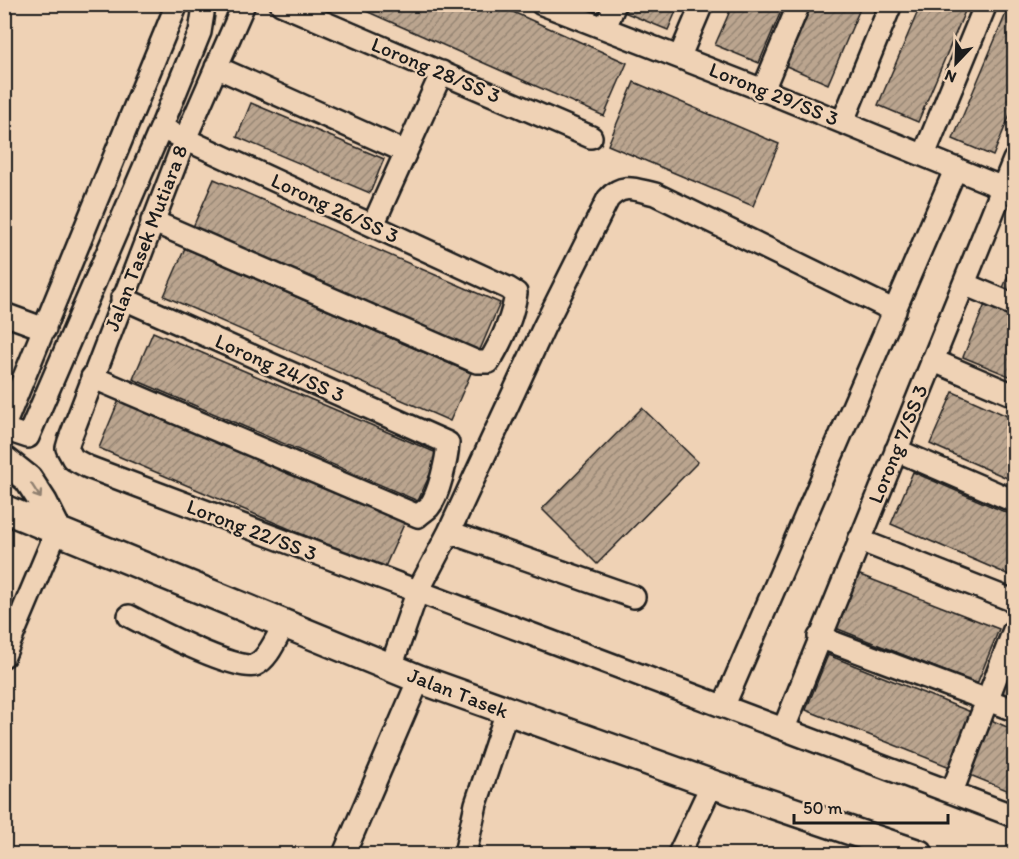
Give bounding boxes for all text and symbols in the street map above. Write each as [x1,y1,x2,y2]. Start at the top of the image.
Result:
street label: Lorong 28/SS 3 [368,31,505,108]
north arrow [926,33,986,93]
street label: Lorong 29/SS 3 [706,56,843,131]
text: N [942,65,959,87]
street label: Jalan Tasek Mutiara 8 [98,141,193,335]
street label: Lorong 26/SS 3 [267,167,403,248]
street label: Lorong 24/SS 3 [211,328,349,407]
street label: Lorong 7/SS 3 [862,381,933,507]
one-way arrow [30,482,42,499]
street label: Lorong 22/SS 3 [183,493,321,566]
street label: Jalan Tasek [404,662,512,723]
scale bar [794,787,948,825]
text: 50 m [803,797,843,819]

